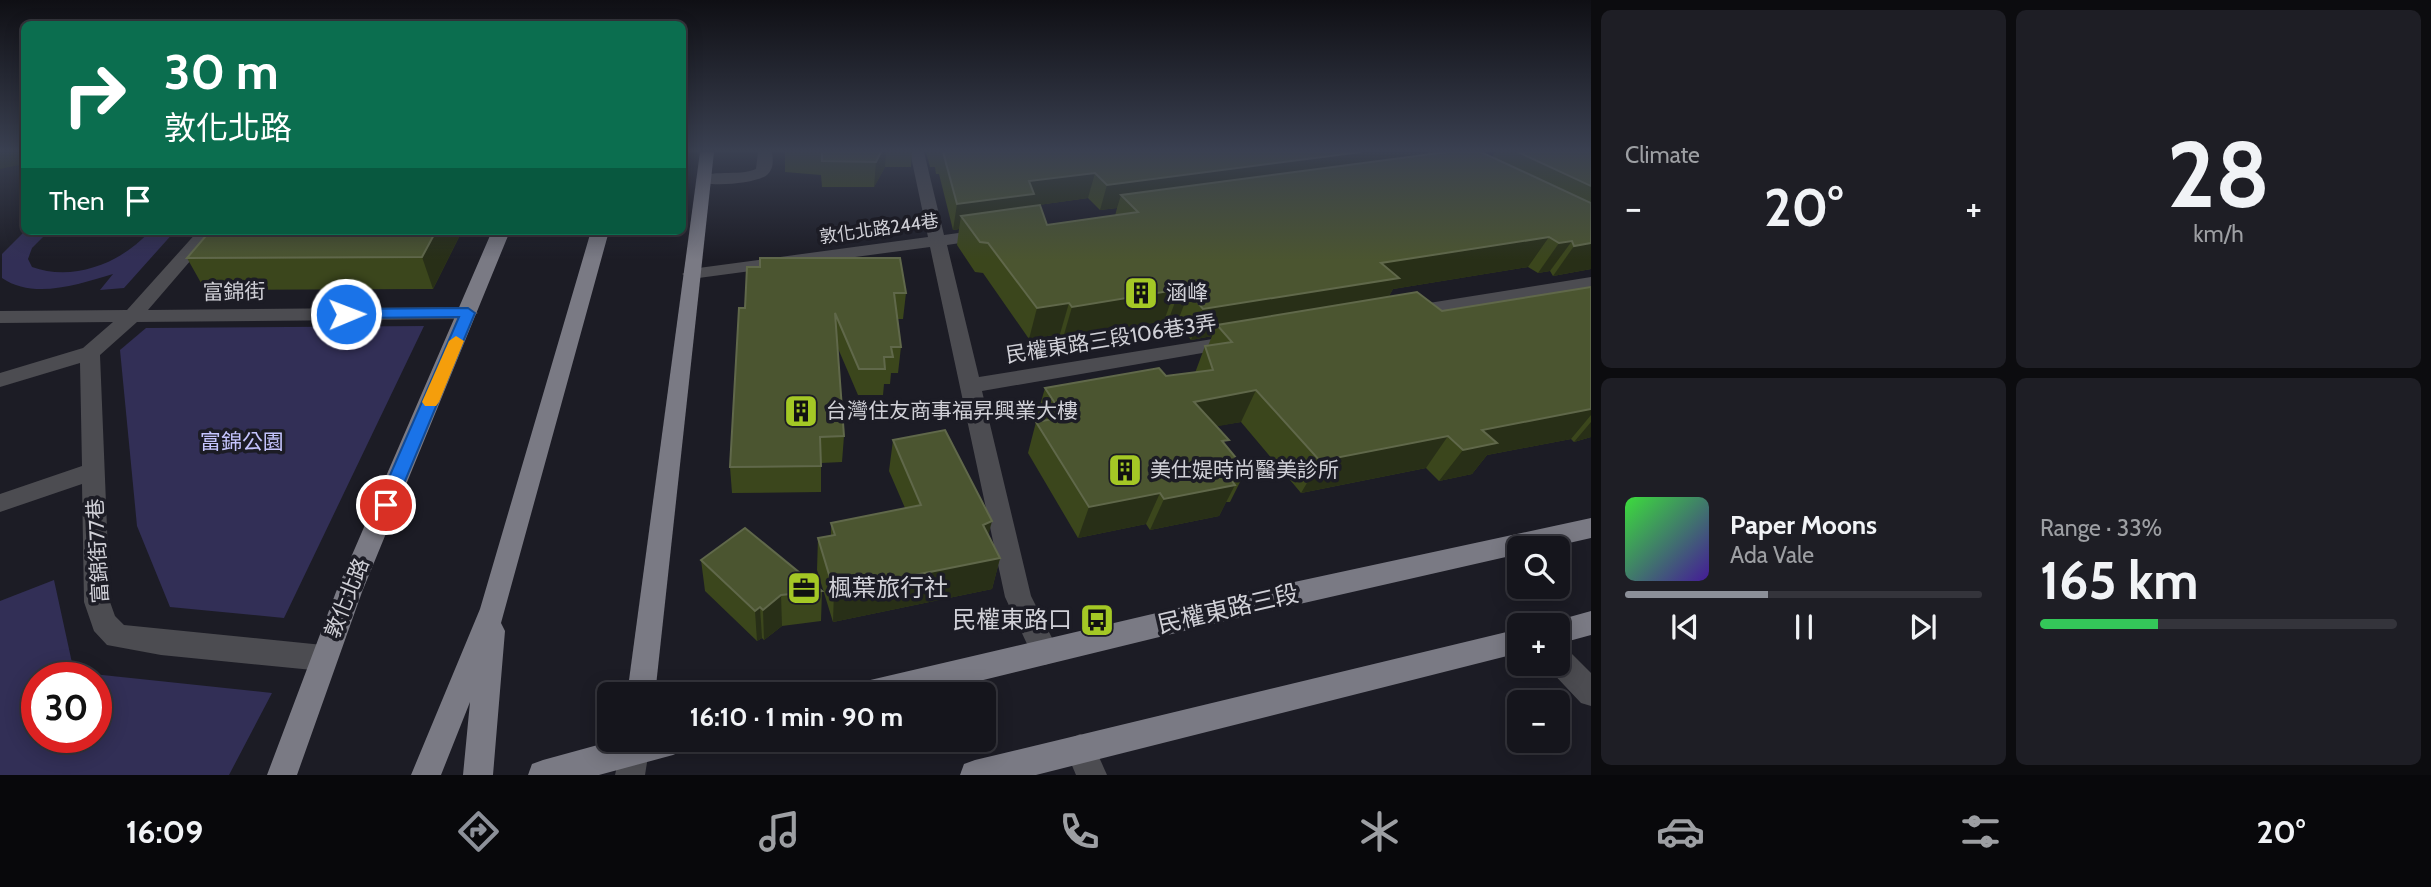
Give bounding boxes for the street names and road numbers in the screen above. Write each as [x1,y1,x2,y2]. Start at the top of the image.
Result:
street label: 敦化北路244巷 [818,210,940,248]
street label: 富錦街 [202,278,266,305]
street label: 民權東路三段106巷3弄 [1004,310,1218,367]
street label: 富錦街77巷 [82,498,113,604]
street label: 敦化北路 [319,554,374,641]
street label: 民權東路三段 [1154,578,1301,639]

